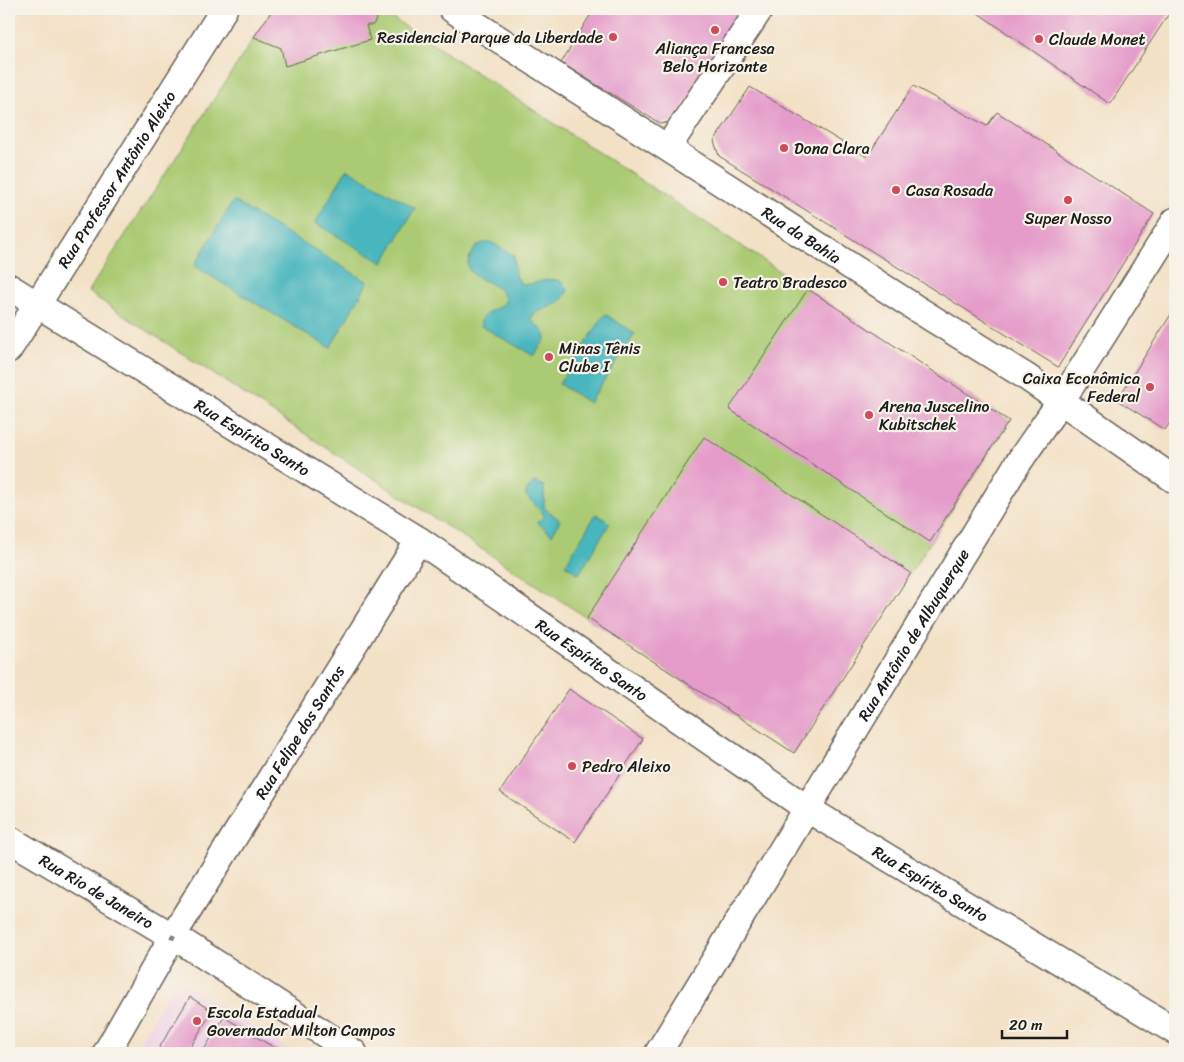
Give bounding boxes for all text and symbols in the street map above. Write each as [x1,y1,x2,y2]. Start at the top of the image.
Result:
place label: Residencial Parque da Liberdade [377,23,603,52]
marker: Aliança Francesa Belo Horizonte [709,24,721,36]
place label: Claude Monet [1049,25,1146,54]
marker: Residencial Parque da Liberdade [607,31,619,43]
marker: Claude Monet [1033,33,1045,45]
place label: Aliança Francesa Belo Horizonte [654,34,775,81]
street label: Rua Professor Antônio Aleixo [49,84,184,274]
place label: Dona Clara [794,134,870,163]
marker: Dona Clara [778,142,790,154]
place label: Casa Rosada [906,176,994,205]
marker: Casa Rosada [890,184,902,196]
marker: Super Nosso [1062,194,1074,206]
street label: Rua da Bahia [756,198,847,271]
place label: Super Nosso [1024,204,1112,233]
place label: Teatro Bradesco [733,268,847,297]
marker: Teatro Bradesco [717,276,729,288]
place label: Minas Tênis Clube I [559,334,641,381]
marker: Minas Tênis Clube I [543,351,555,363]
place label: Caixa Econômica Federal [1023,364,1140,411]
marker: Caixa Econômica Federal [1144,381,1156,393]
street label: Rua Espírito Santo [189,390,316,484]
place label: Arena Juscelino Kubitschek [878,392,990,439]
marker: Arena Juscelino Kubitschek [863,409,875,421]
street label: Rua Antônio de Albuquerque [849,543,977,727]
street label: Rua Espírito Santo [530,610,654,709]
street label: Rua Felipe dos Santos [247,659,353,805]
place label: Pedro Aleixo [582,752,671,781]
marker: Pedro Aleixo [566,760,578,772]
street label: Rua Espírito Santo [867,837,994,930]
street label: Rua Rio de Janeiro [34,846,160,937]
place label: Escola Estadual Governador Milton Campos [207,998,396,1045]
scale bar [1002,1007,1066,1039]
text: 20 m [1009,1012,1043,1038]
marker: Escola Estadual Governador Milton Campos [191,1015,203,1027]

